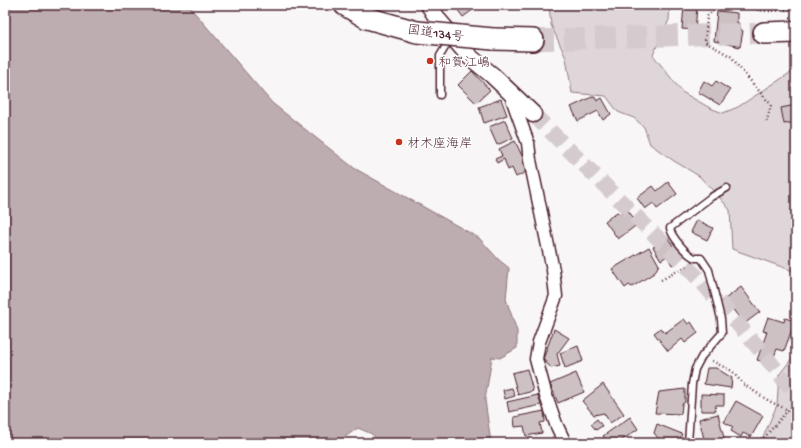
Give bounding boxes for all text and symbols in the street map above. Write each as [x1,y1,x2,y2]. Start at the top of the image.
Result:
street label: 国道134号 [406,22,465,46]
marker: 和賀江嶋 [425,56,435,66]
place label: 和賀江嶋 [438,56,490,71]
place label: 材木座海岸 [407,136,472,152]
marker: 材木座海岸 [394,137,404,147]

